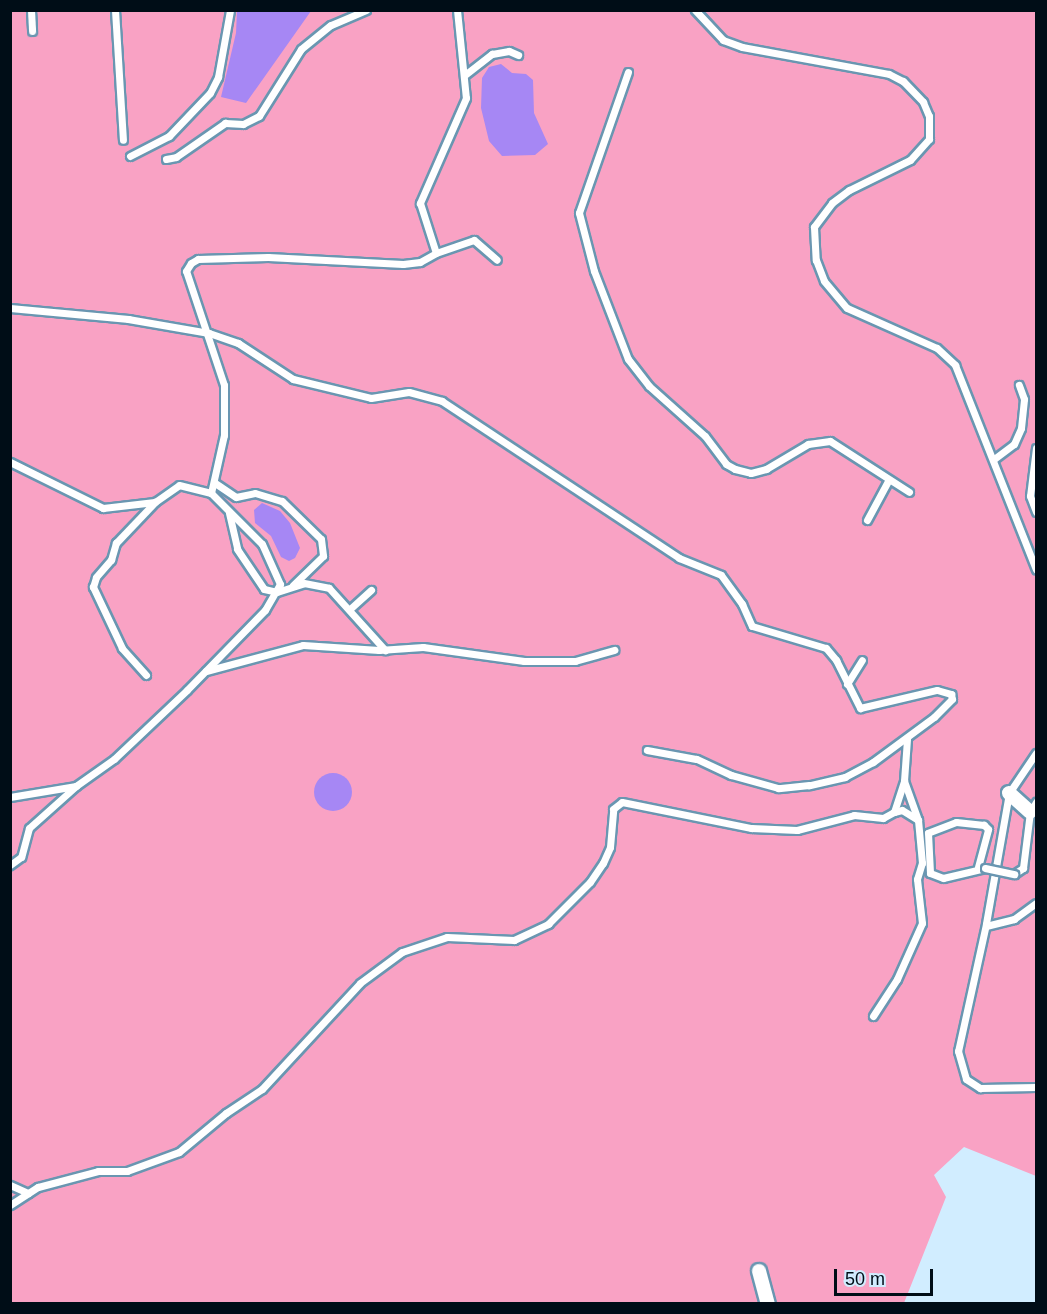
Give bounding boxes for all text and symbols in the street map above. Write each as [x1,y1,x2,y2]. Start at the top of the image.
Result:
scale bar [837,1257,936,1295]
text: 50 m [845,1269,885,1289]

